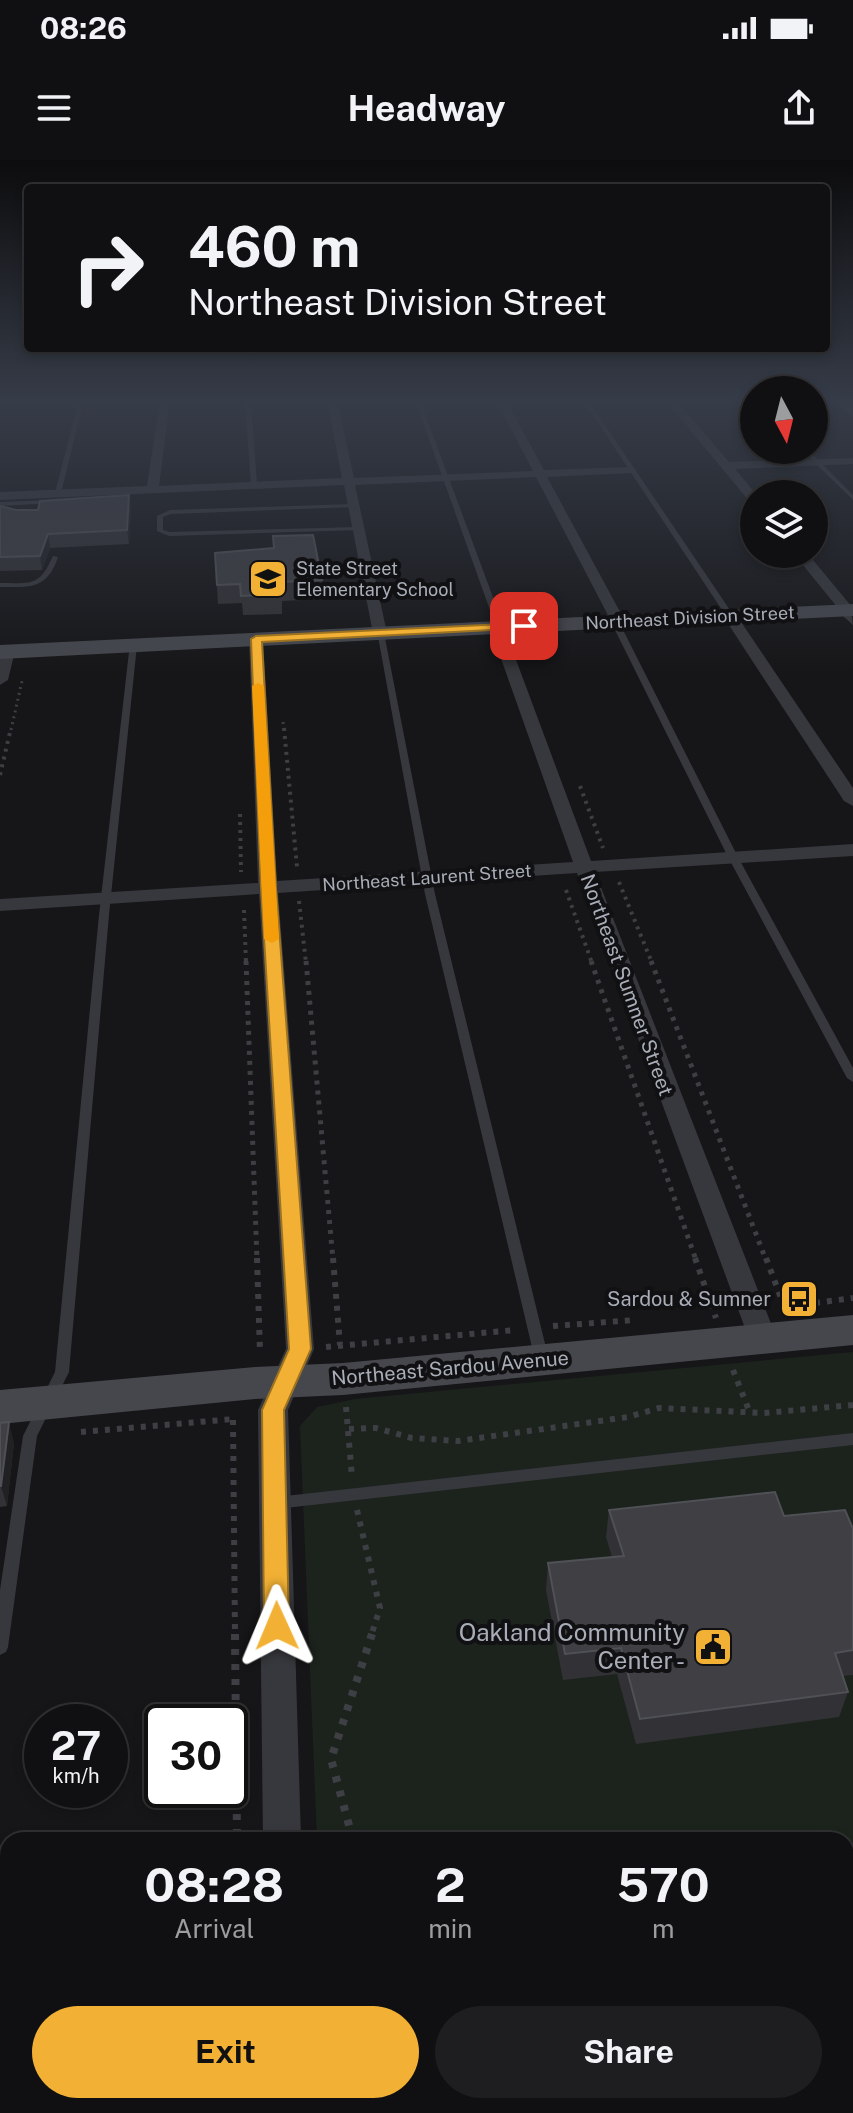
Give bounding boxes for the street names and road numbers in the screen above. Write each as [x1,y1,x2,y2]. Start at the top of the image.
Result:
street label: Northeast Division Street [585,602,795,633]
street label: Northeast Laurent Street [322,860,532,895]
street label: Northeast Sumner Street [576,871,678,1099]
street label: Northeast Sardou Avenue [330,1346,570,1390]

